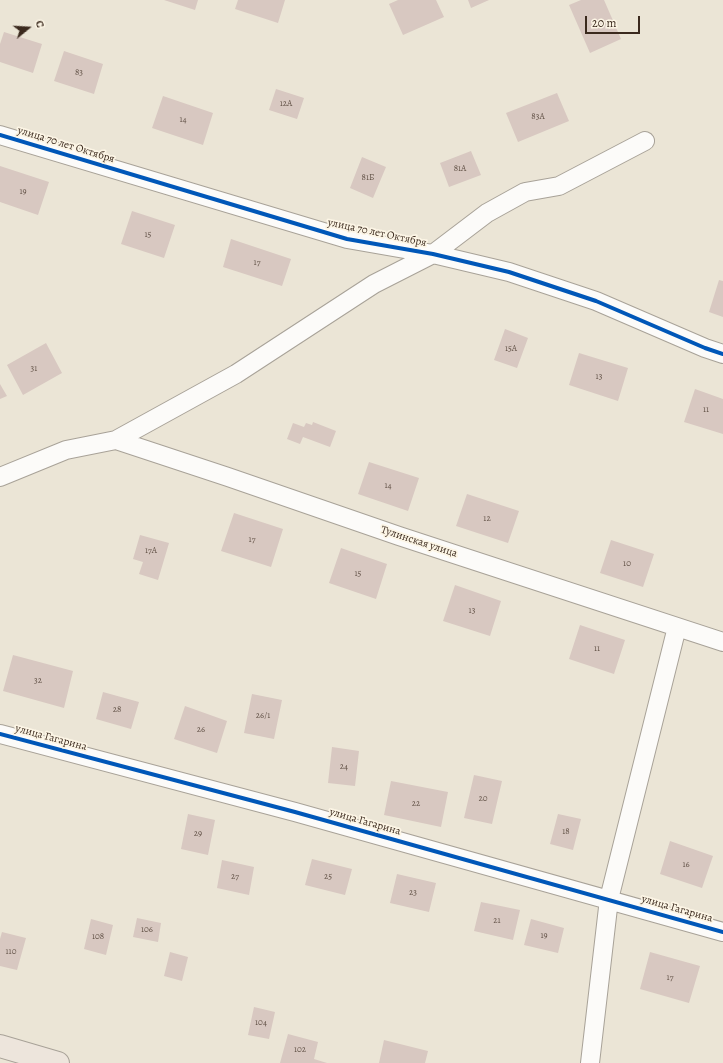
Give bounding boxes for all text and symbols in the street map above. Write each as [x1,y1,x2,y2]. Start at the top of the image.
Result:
north arrow [8,8,48,48]
scale bar [587,8,642,34]
text: 20 m [592,15,616,31]
text: С [32,19,48,30]
house number: 83 [75,68,83,78]
house number: 12А [280,99,292,109]
house number: 83А [531,112,545,122]
house number: 14 [179,115,187,125]
street label: улица 70 лет Октября [16,124,116,166]
house number: 81А [454,164,466,174]
house number: 81Б [362,173,374,183]
house number: 19 [19,187,27,197]
street label: улица 70 лет Октября [326,216,428,250]
house number: 15 [145,230,151,240]
house number: 17 [254,258,260,268]
house number: 15А [505,344,517,354]
house number: 31 [31,364,37,374]
house number: 13 [596,372,602,382]
house number: 11 [703,405,709,415]
house number: 14 [384,481,392,491]
house number: 12 [483,514,491,524]
street label: Тулинская улица [379,523,459,561]
house number: 17 [249,535,255,545]
house number: 17А [145,546,157,556]
house number: 10 [623,559,631,569]
house number: 15 [355,569,361,579]
house number: 13 [469,606,475,616]
house number: 11 [594,644,600,654]
house number: 32 [34,676,42,686]
house number: 28 [113,705,121,715]
house number: 26/1 [256,711,270,721]
street label: улица Гагарина [14,722,88,754]
house number: 26 [197,725,205,735]
house number: 24 [340,762,348,772]
house number: 20 [478,794,488,804]
house number: 22 [412,799,420,809]
street label: улица Гагарина [328,806,402,838]
house number: 18 [562,827,570,837]
house number: 29 [194,829,202,839]
house number: 16 [682,860,690,870]
house number: 27 [231,872,239,882]
house number: 25 [324,872,332,882]
house number: 23 [409,888,417,898]
street label: улица Гагарина [640,893,714,925]
house number: 21 [493,916,501,926]
house number: 106 [141,925,153,935]
house number: 19 [540,931,548,941]
house number: 108 [92,932,104,942]
house number: 110 [6,947,16,957]
house number: 17 [667,973,673,983]
house number: 104 [255,1018,267,1028]
house number: 102 [294,1045,306,1055]

